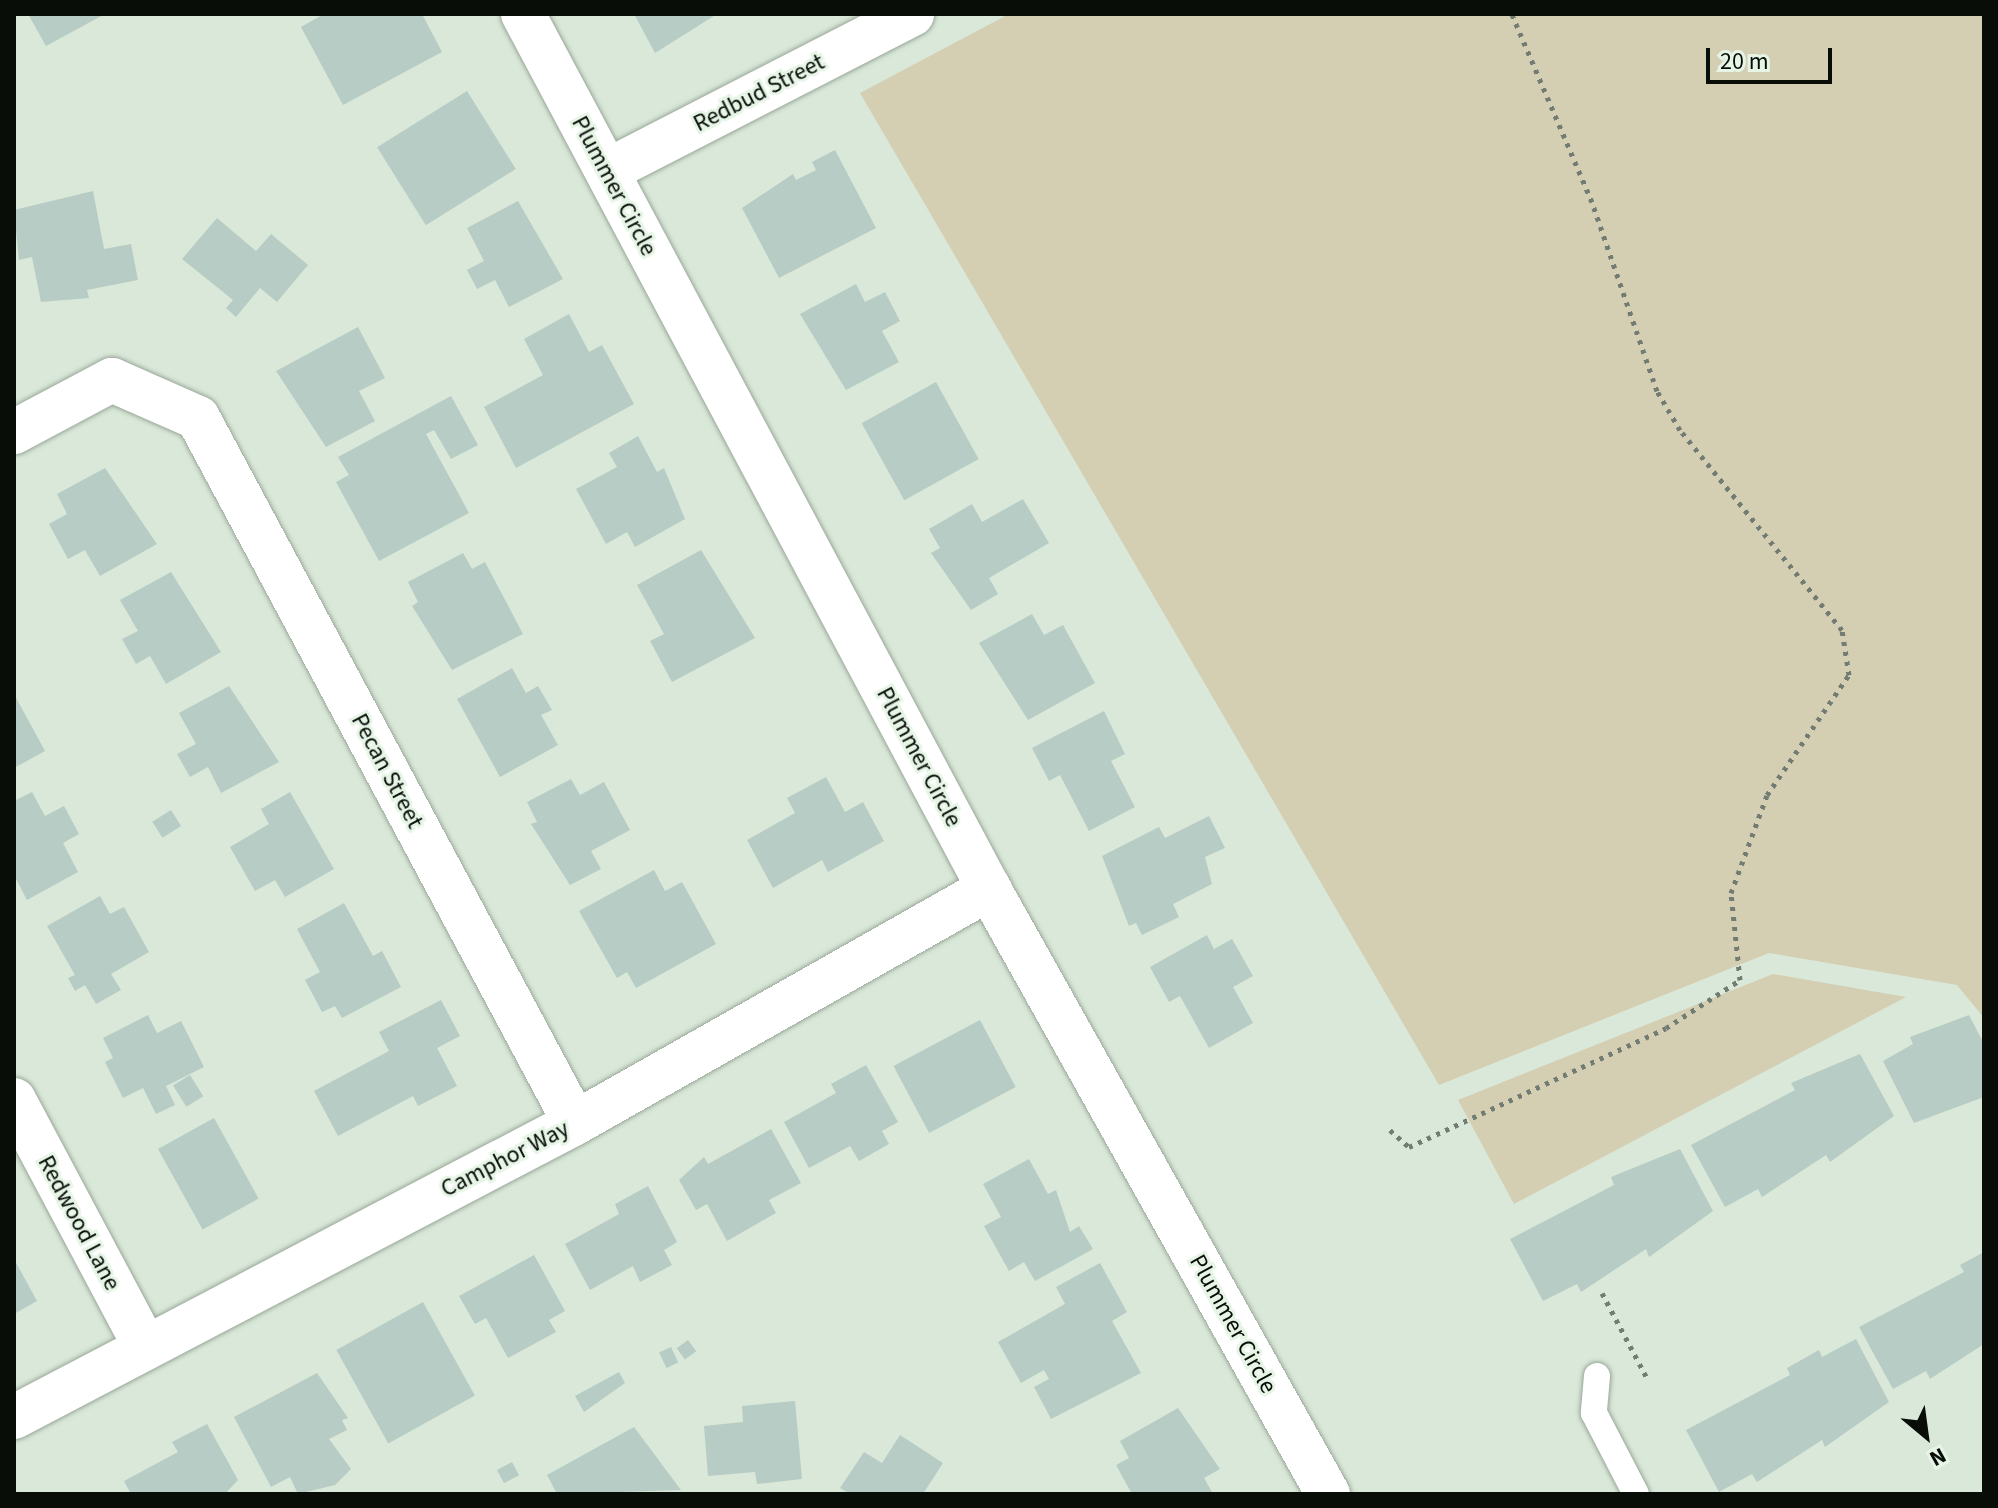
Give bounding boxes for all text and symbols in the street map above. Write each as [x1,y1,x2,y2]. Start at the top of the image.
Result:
scale bar [1710,32,1836,82]
text: 20 m [1720,44,1769,79]
street label: Redbud Street [689,48,829,138]
street label: Plummer Circle [565,111,663,261]
street label: Plummer Circle [870,682,968,832]
street label: Pecan Street [345,709,429,833]
street label: Camphor Way [436,1114,574,1204]
street label: Redwood Lane [31,1151,127,1295]
street label: Plummer Circle [1183,1250,1283,1398]
north arrow [1886,1396,1966,1476]
text: N [1923,1439,1952,1475]

